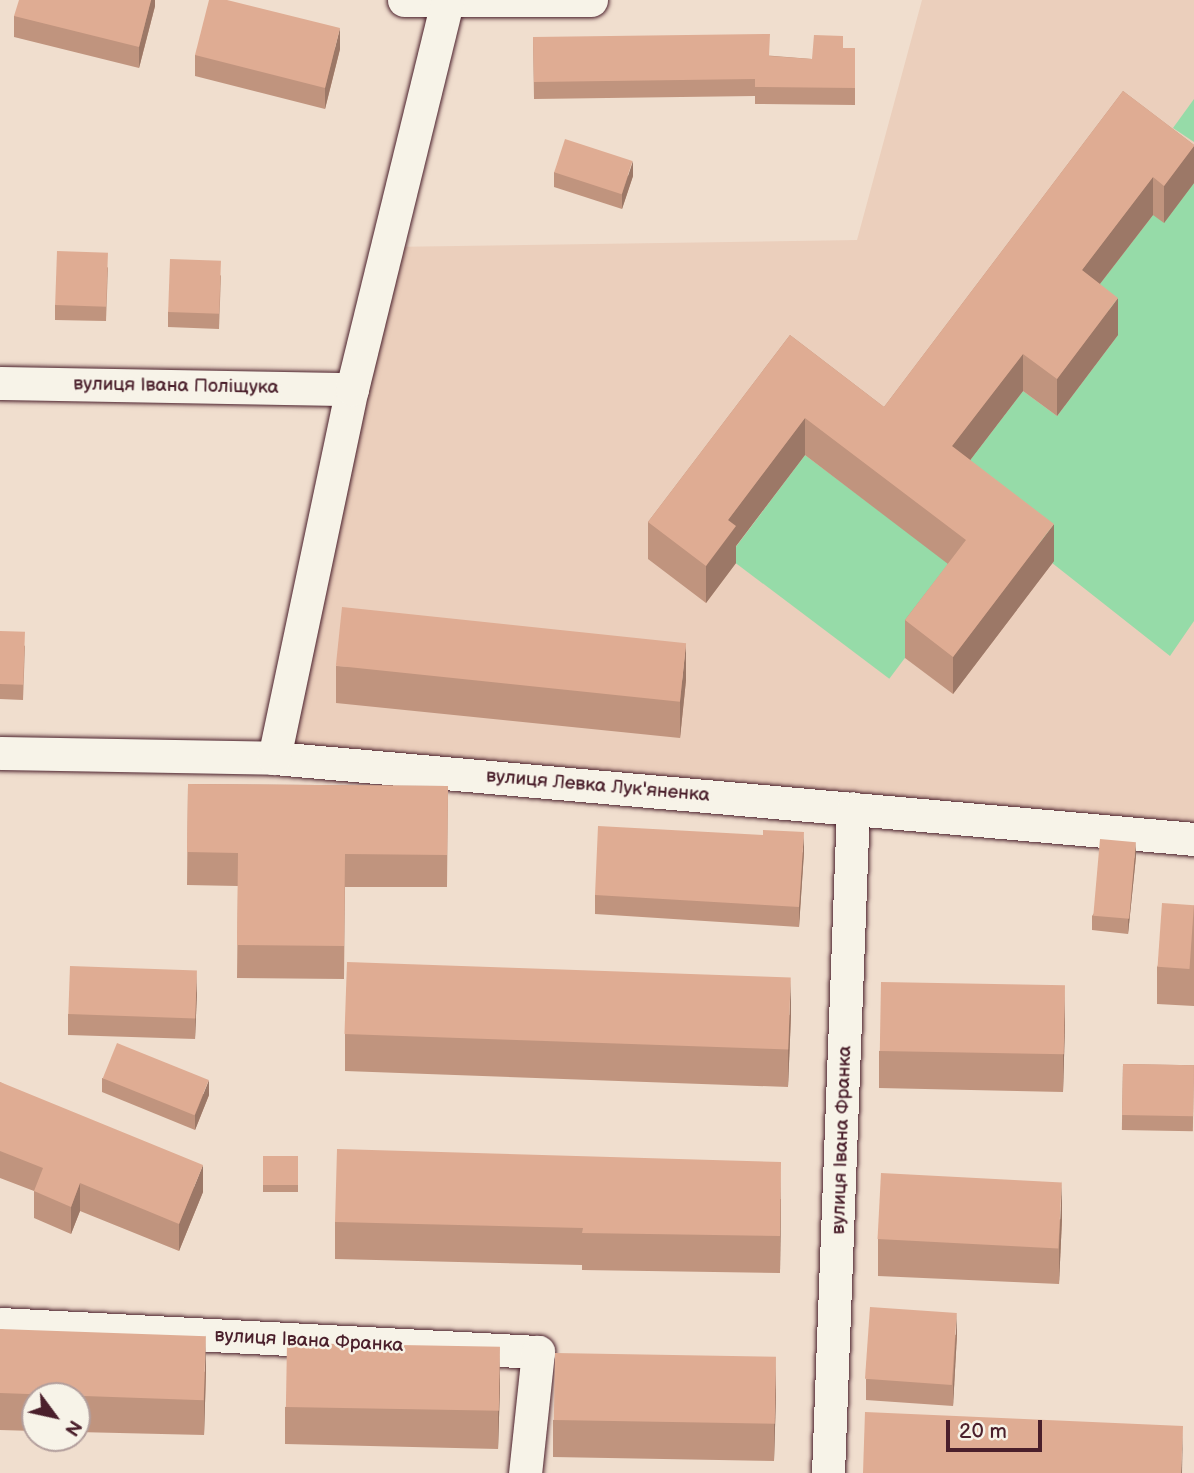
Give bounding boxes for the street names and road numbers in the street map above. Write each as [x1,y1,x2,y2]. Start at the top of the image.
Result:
street label: вулиця Івана Поліщука [73,373,279,399]
street label: вулиця Левка Лук'яненка [485,765,711,807]
street label: вулиця Івана Франка [827,1045,857,1235]
street label: вулиця Івана Франка [214,1325,404,1357]

